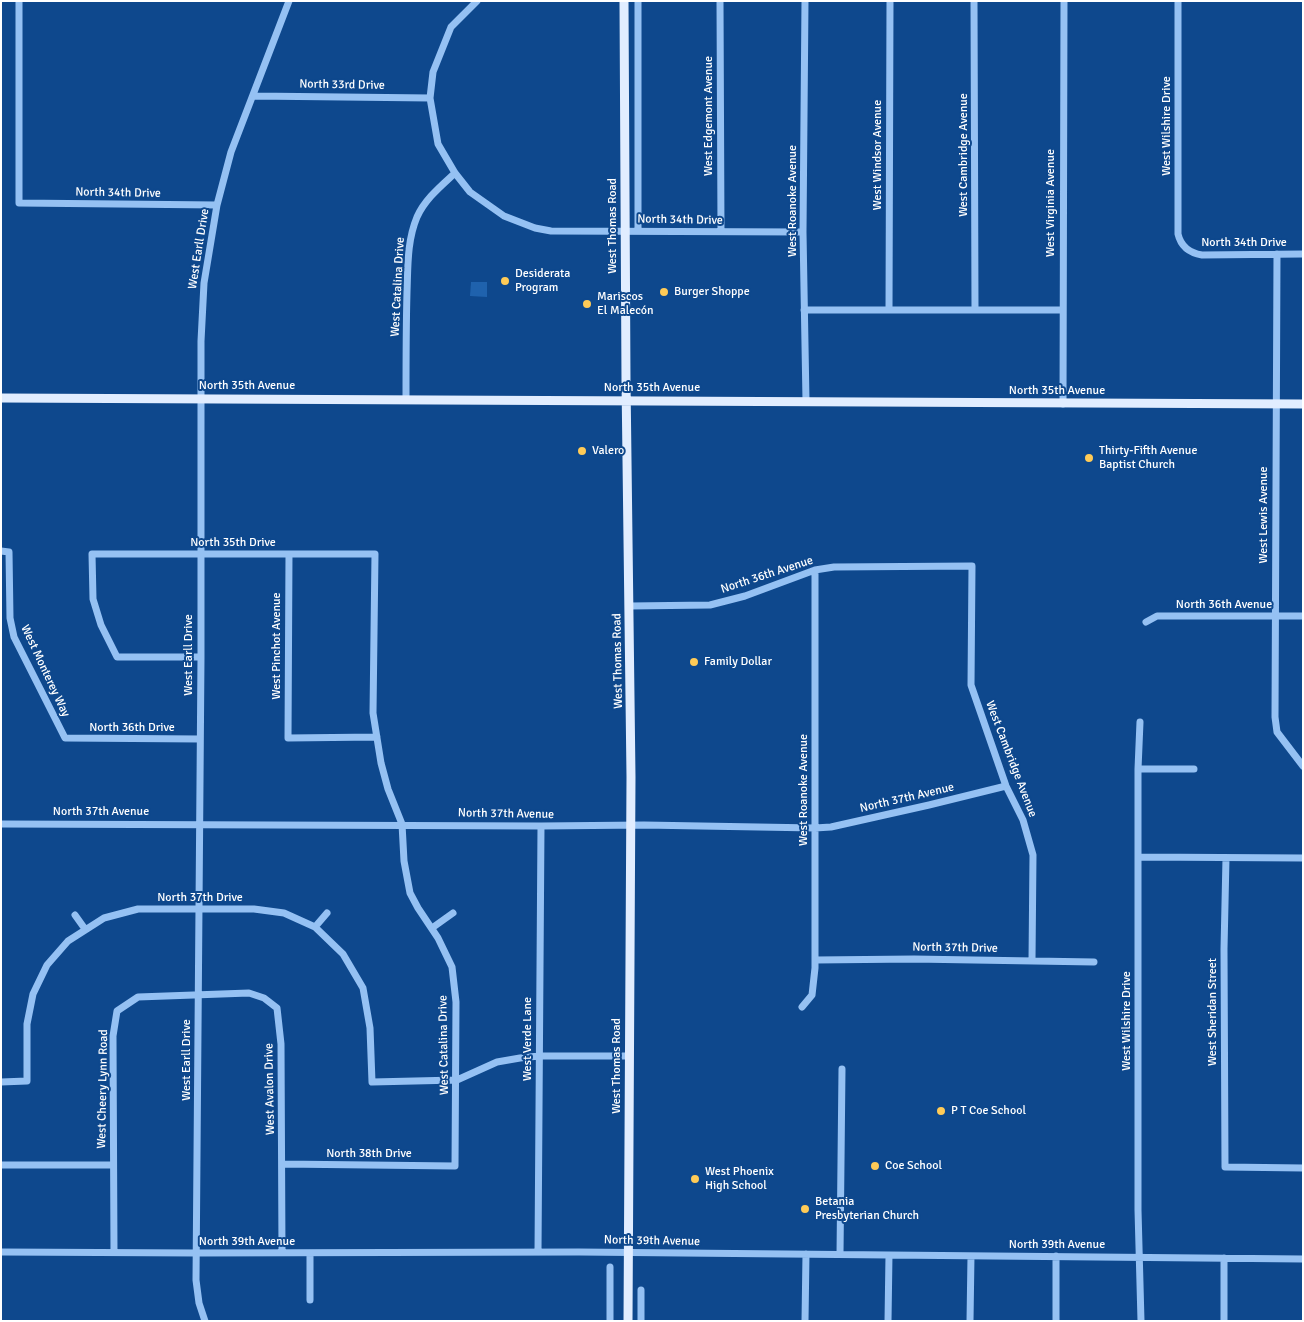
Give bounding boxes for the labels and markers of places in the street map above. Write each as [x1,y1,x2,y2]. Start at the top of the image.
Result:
place label: Desiderata Program [515,267,570,295]
marker: Desiderata Program [499,275,511,287]
place label: Burger Shoppe [674,285,750,299]
marker: Burger Shoppe [658,286,670,298]
place label: Mariscos El Malecón [597,290,654,318]
marker: Mariscos El Malecón [581,298,593,310]
place label: Valero [592,444,624,458]
place label: Thirty-Fifth Avenue Baptist Church [1099,444,1197,472]
marker: Valero [576,445,588,457]
marker: Thirty-Fifth Avenue Baptist Church [1083,452,1095,464]
place label: Family Dollar [704,655,772,669]
marker: Family Dollar [688,656,700,668]
place label: P T Coe School [951,1104,1026,1118]
marker: P T Coe School [935,1105,947,1117]
place label: Coe School [885,1159,942,1173]
marker: Coe School [869,1160,881,1172]
place label: West Phoenix High School [705,1165,774,1193]
marker: West Phoenix High School [689,1173,701,1185]
place label: Betania Presbyterian Church [815,1195,919,1223]
marker: Betania Presbyterian Church [799,1203,811,1215]

